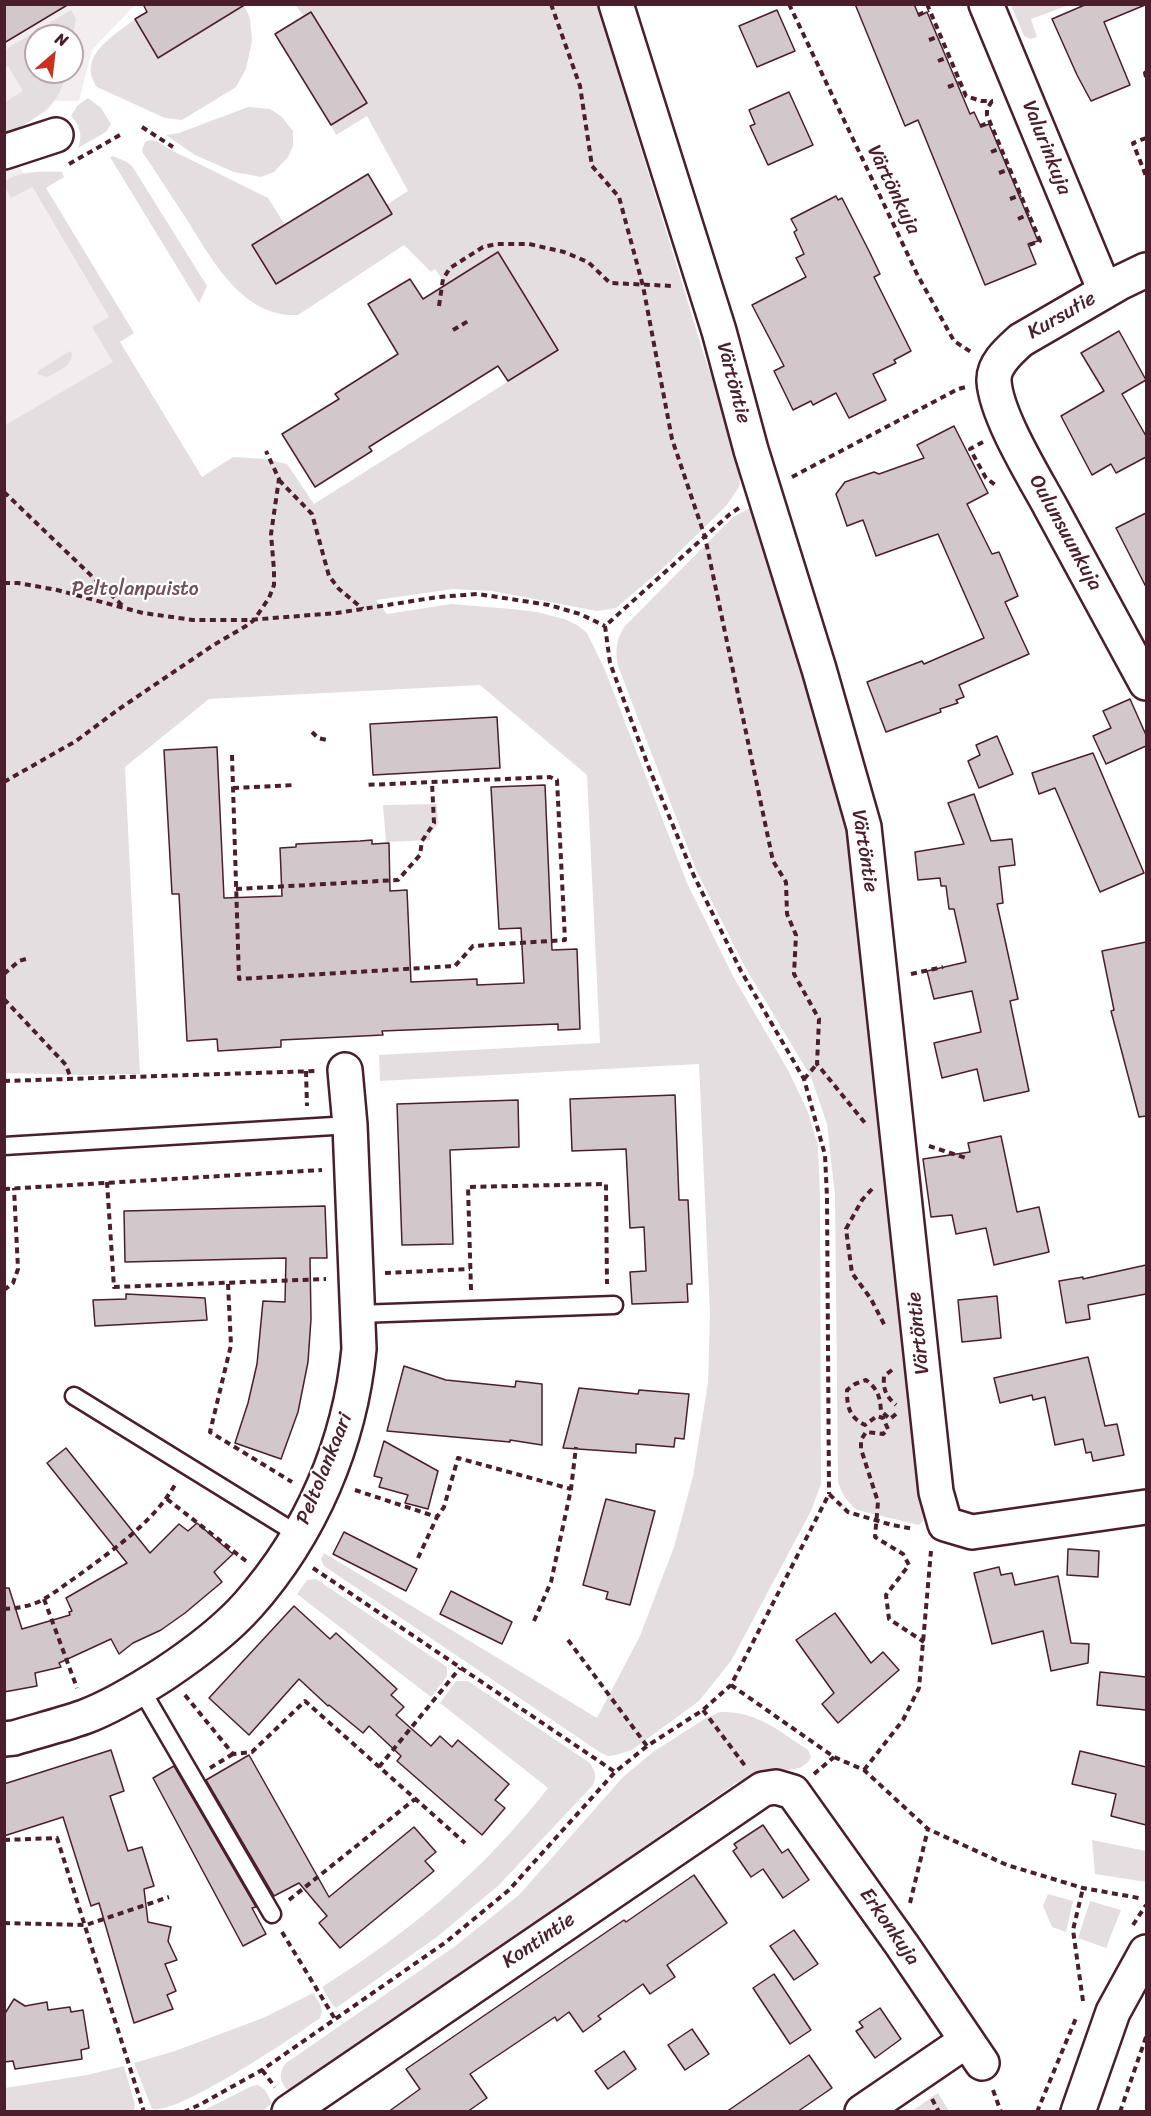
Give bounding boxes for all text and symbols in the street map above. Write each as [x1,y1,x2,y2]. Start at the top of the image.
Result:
north arrow [24,24,84,84]
text: N [50,24,73,55]
street label: Valurinkuja [1016,97,1076,199]
street label: Värtönkuja [861,141,925,239]
street label: Kursutie [1024,287,1100,345]
street label: Värtöntie [711,340,755,426]
street label: Oulunsuunkuja [1023,471,1107,595]
park label: Peltolanpuisto [71,578,199,602]
street label: Värtöntie [846,808,882,894]
street label: Värtöntie [903,1290,935,1376]
street label: Peltolankaari [292,1410,358,1528]
street label: Erkonkuja [854,1884,924,1970]
street label: Kontintie [498,1908,580,1974]

